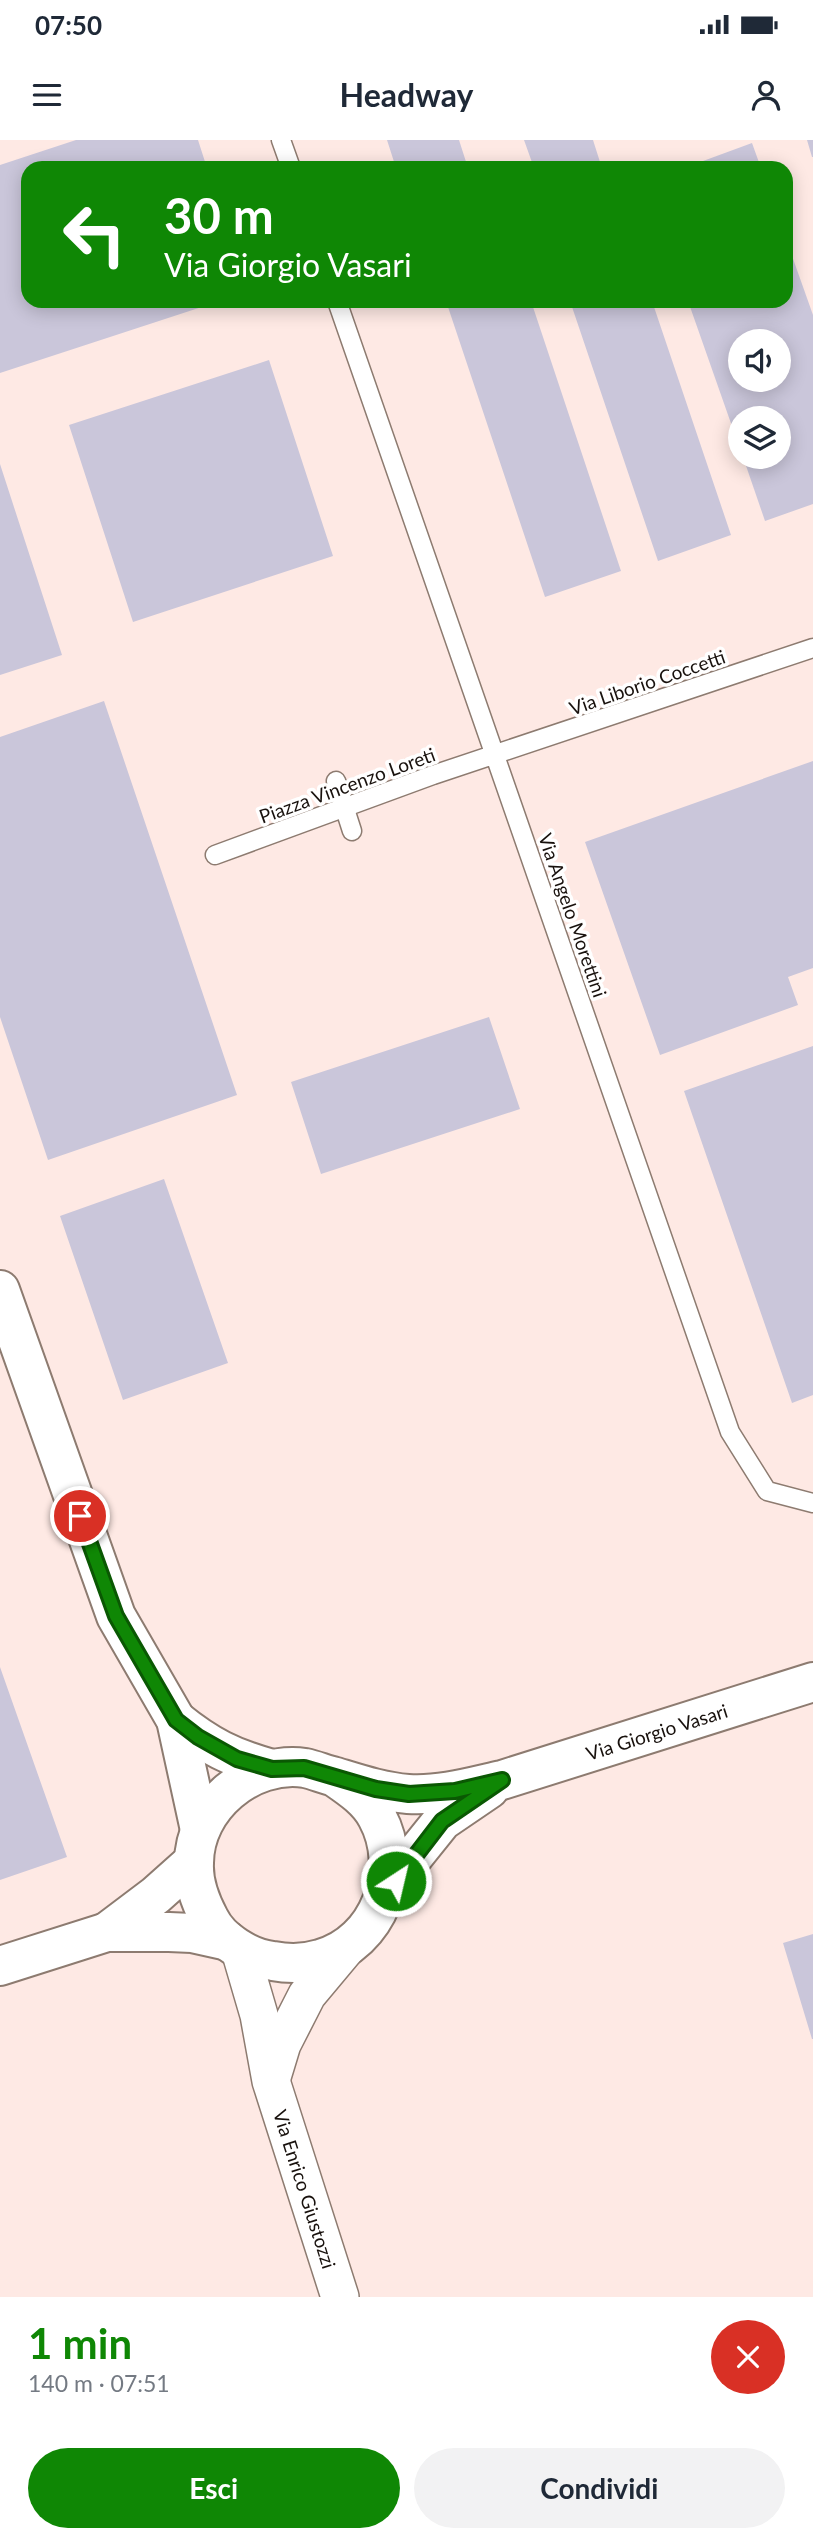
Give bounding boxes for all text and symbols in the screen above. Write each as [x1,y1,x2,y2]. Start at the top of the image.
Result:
text: 07:50 [35,9,102,41]
text: Headway [340,75,473,114]
icon: menu [28,76,66,114]
icon: person [747,76,785,114]
text: 30 m [164,186,274,244]
icon: left [49,189,140,280]
text: Via Giorgio Vasari [164,245,412,284]
map controls [728,329,791,469]
button: sound [728,329,791,392]
button: layers [728,406,791,469]
street label: Via Liborio Coccetti [566,645,728,719]
street label: Piazza Vincenzo Loreti [256,742,438,828]
street label: Via Angelo Morettini [534,830,612,1000]
pin [50,1486,110,1546]
icon: arrive [61,1497,99,1535]
street label: Via Giorgio Vasari [583,1698,730,1764]
position arrow [359,1844,433,1918]
street label: Via Enrico Giustozzi [269,2107,342,2271]
text: 1 min [28,2318,132,2368]
button: close [711,2320,785,2394]
text: 140 m · 07:51 [28,2369,170,2397]
button: Esci [28,2448,400,2528]
button: Condividi [414,2448,785,2528]

